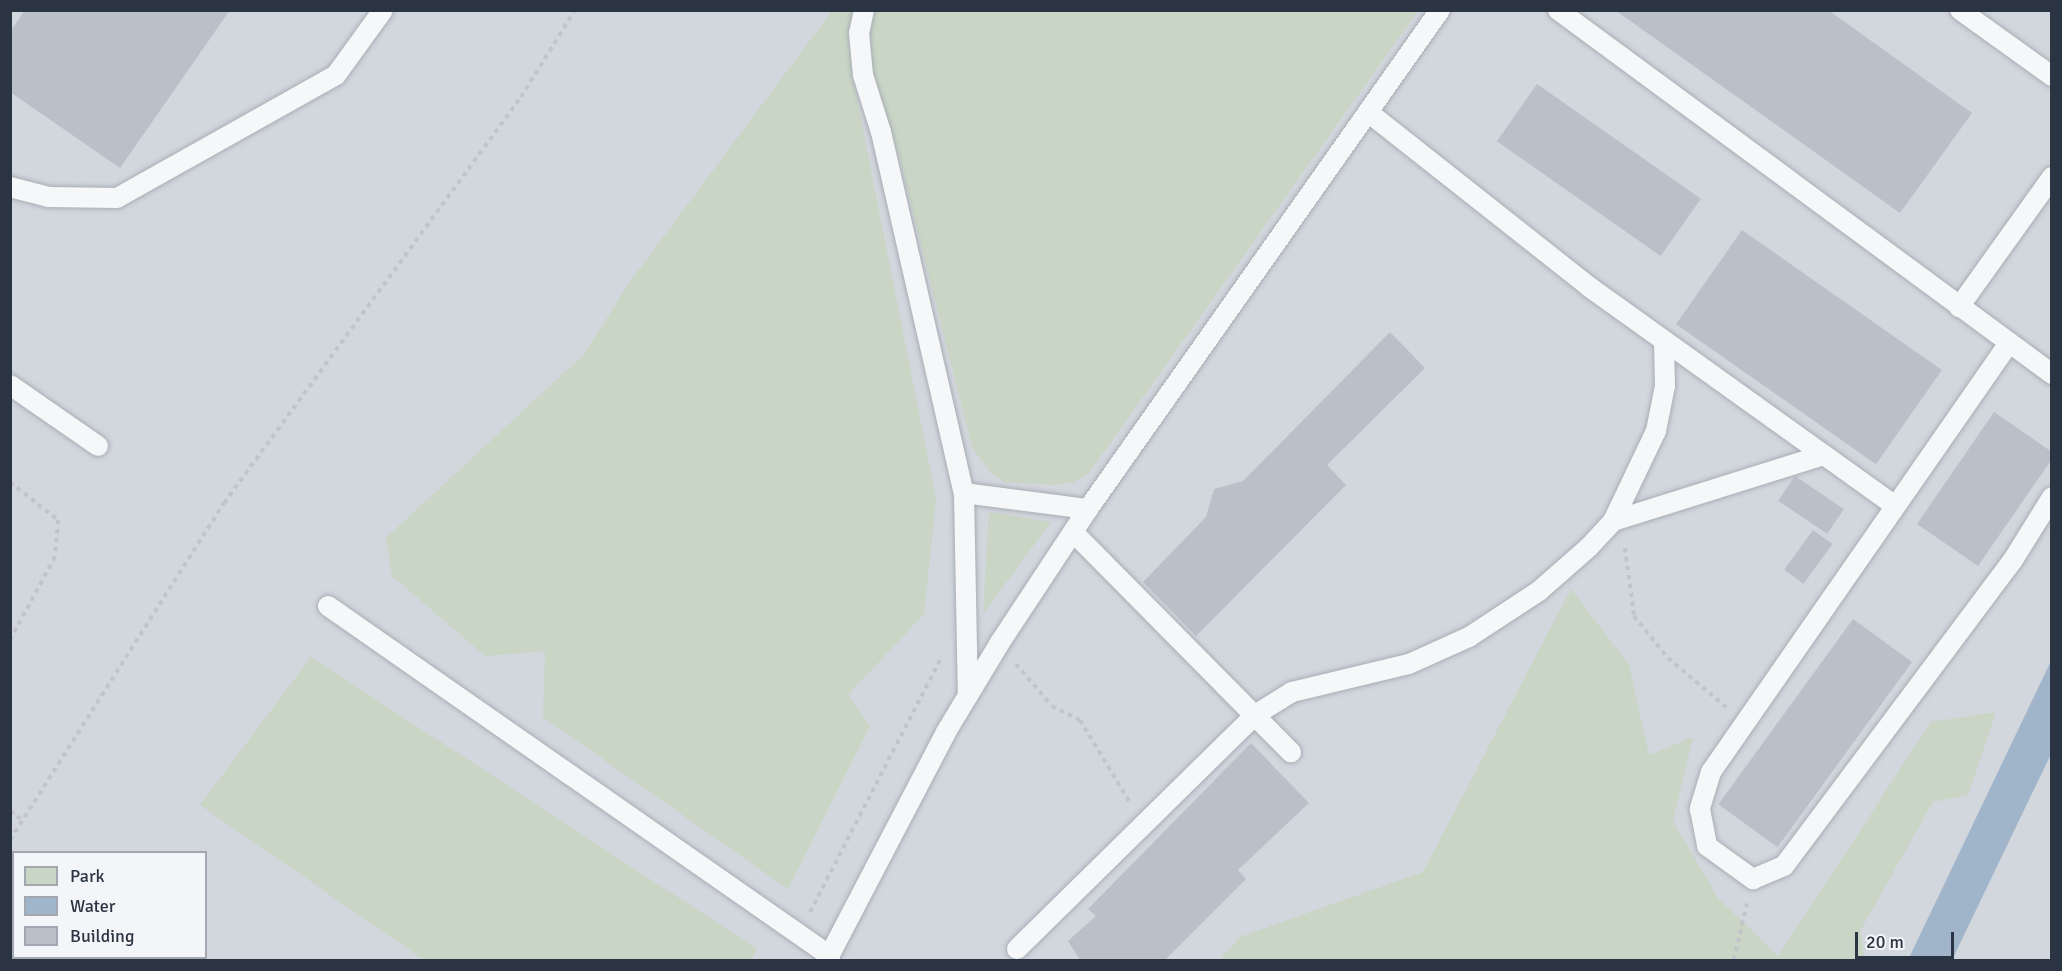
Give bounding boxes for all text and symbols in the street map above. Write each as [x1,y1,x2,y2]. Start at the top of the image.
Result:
legend [12,851,207,959]
text: Park [70,865,105,887]
text: Water [70,895,115,917]
scale bar [1858,920,1957,958]
text: Building [70,925,134,947]
text: 20 m [1866,931,1904,953]

